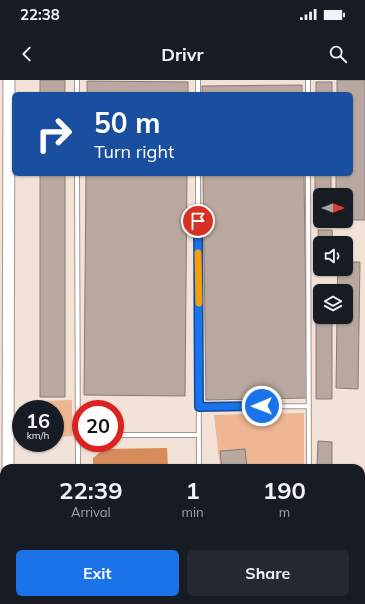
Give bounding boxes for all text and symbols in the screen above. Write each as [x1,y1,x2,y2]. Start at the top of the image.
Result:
text: 22:38 [20,5,60,24]
icon: back [16,43,38,65]
text: Drivr [161,43,204,66]
icon: search [327,43,349,65]
text: 50 m [94,105,160,140]
icon: right [28,108,80,160]
text: Turn right [94,140,174,163]
north arrow [313,188,353,228]
map controls [313,188,353,324]
pin [181,204,215,238]
icon: arrive [187,210,209,232]
button: sound [313,236,353,276]
button: layers [313,284,353,324]
position arrow [241,385,283,427]
speed limit sign: 20 [72,400,124,452]
text: 16 [26,408,50,433]
text: km/h [27,429,49,442]
text: 22:39 [59,475,123,505]
text: 1 [185,475,200,505]
text: 190 [263,475,306,505]
text: Arrival [71,504,111,520]
text: min [182,504,204,520]
text: m [279,504,290,520]
button: Exit [16,550,179,596]
button: Share [187,550,349,596]

